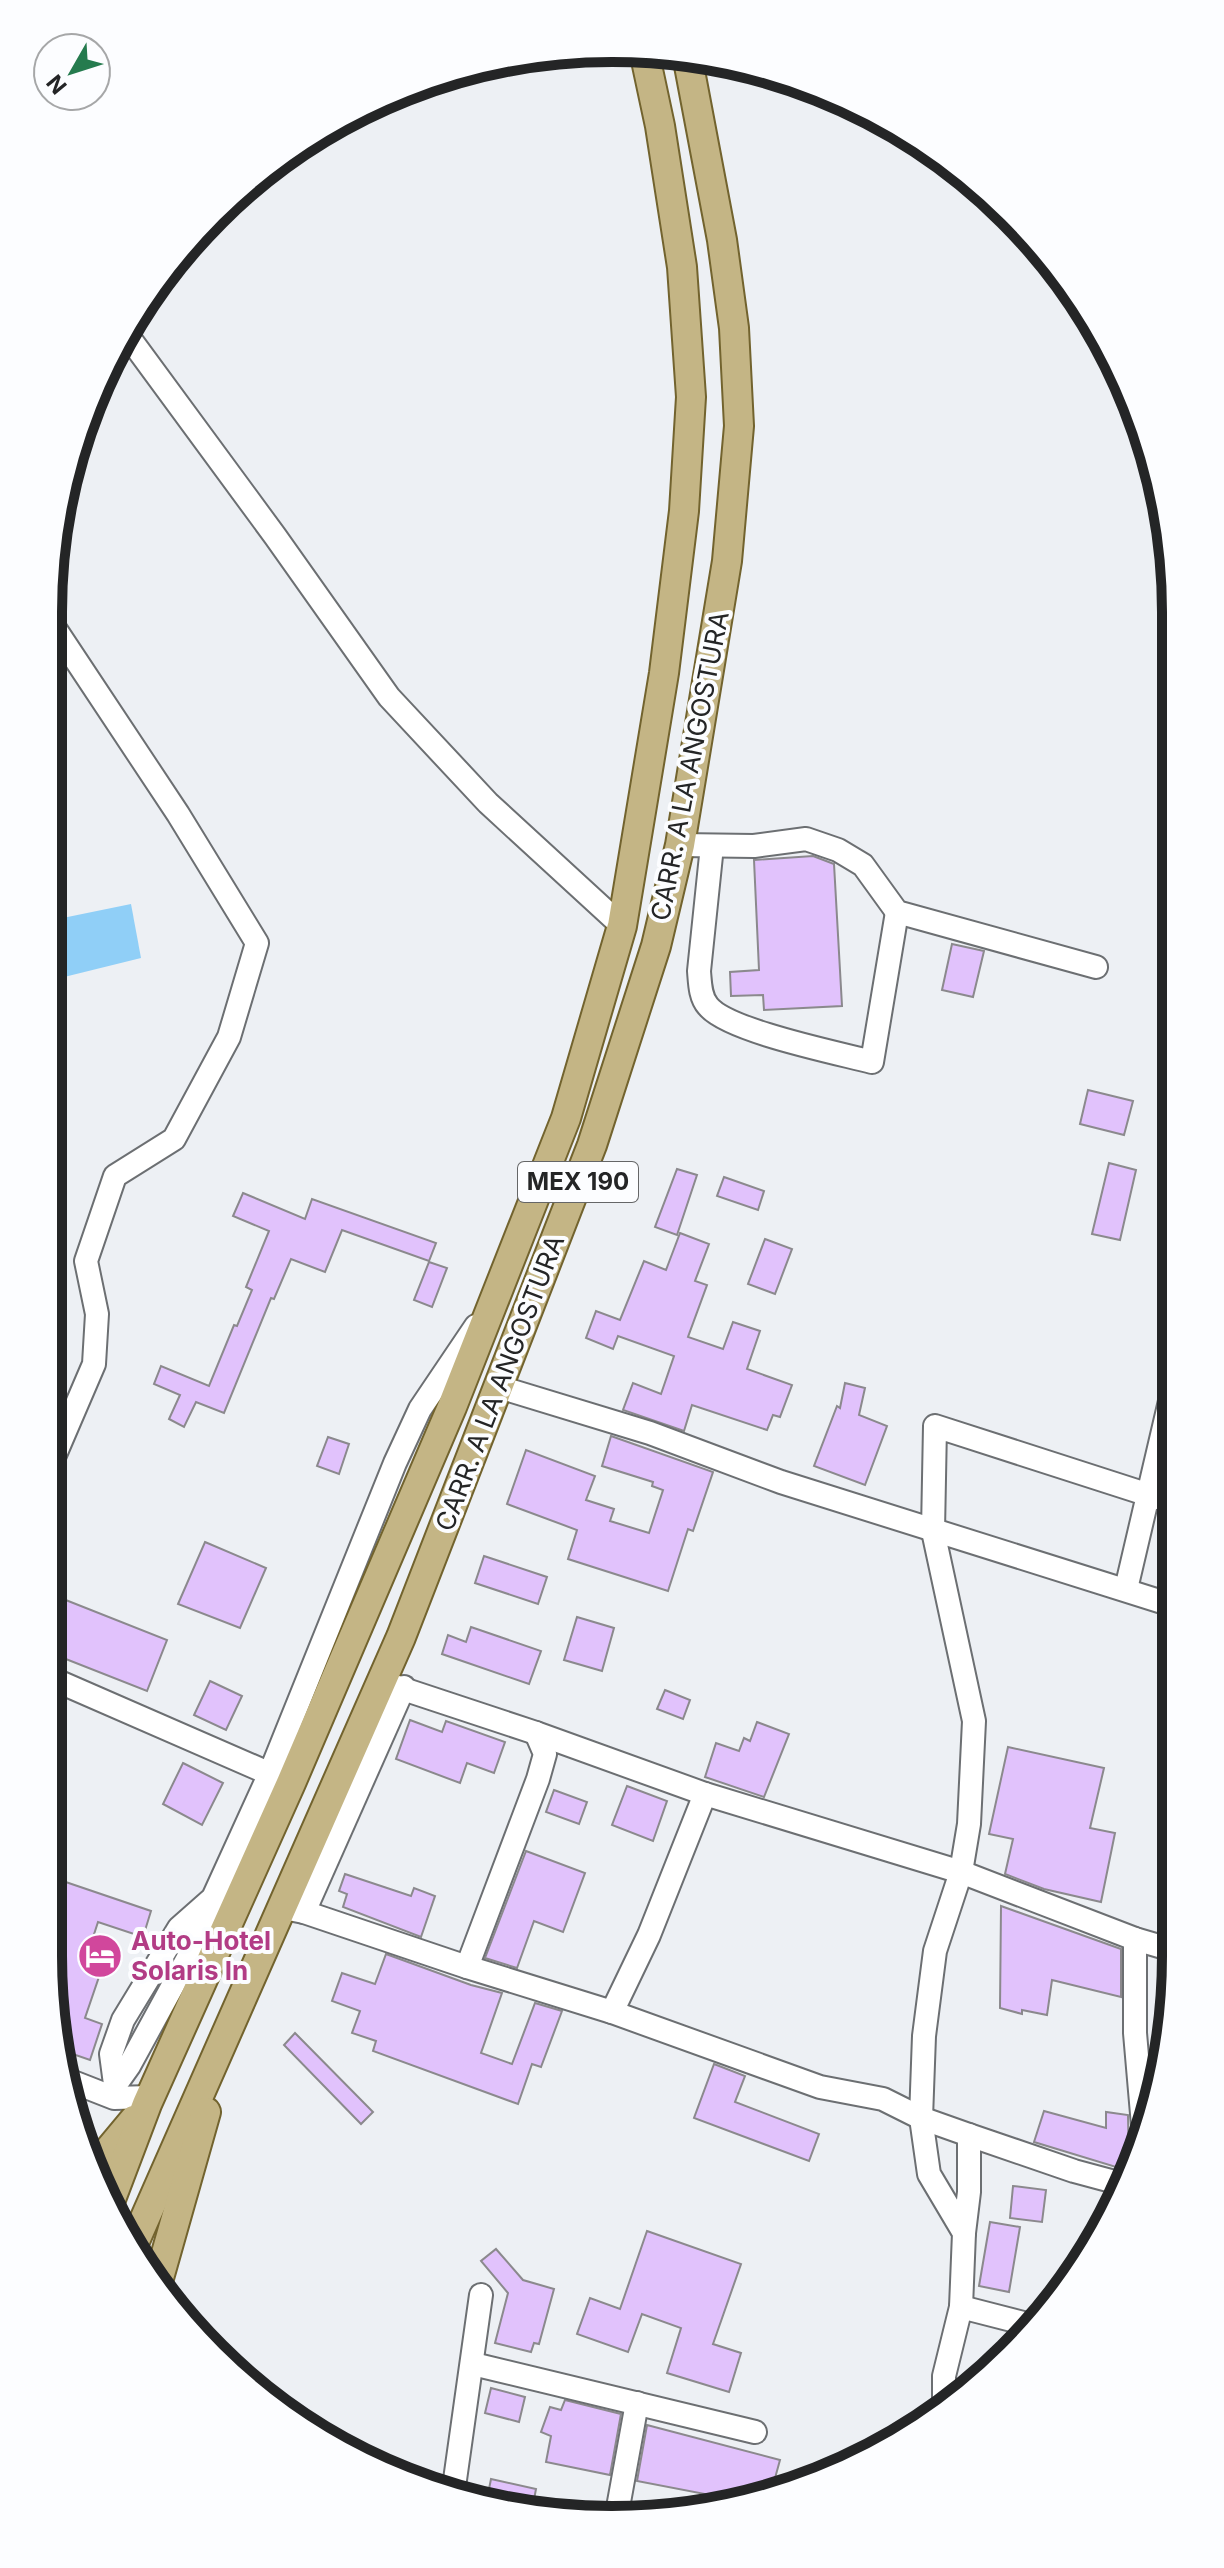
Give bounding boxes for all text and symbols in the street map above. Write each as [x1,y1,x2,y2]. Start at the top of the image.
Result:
north arrow [32,32,112,112]
text: N [41,70,72,99]
street label: CARR. A LA ANGOSTURA [644,609,735,923]
road number: MEX 190 [518,1162,638,1202]
street label: CARR. A LA ANGOSTURA [429,1231,570,1535]
place label: Auto-Hotel Solaris In [131,1925,271,1986]
hotel icon: Auto-Hotel Solaris In [76,1932,124,1980]

